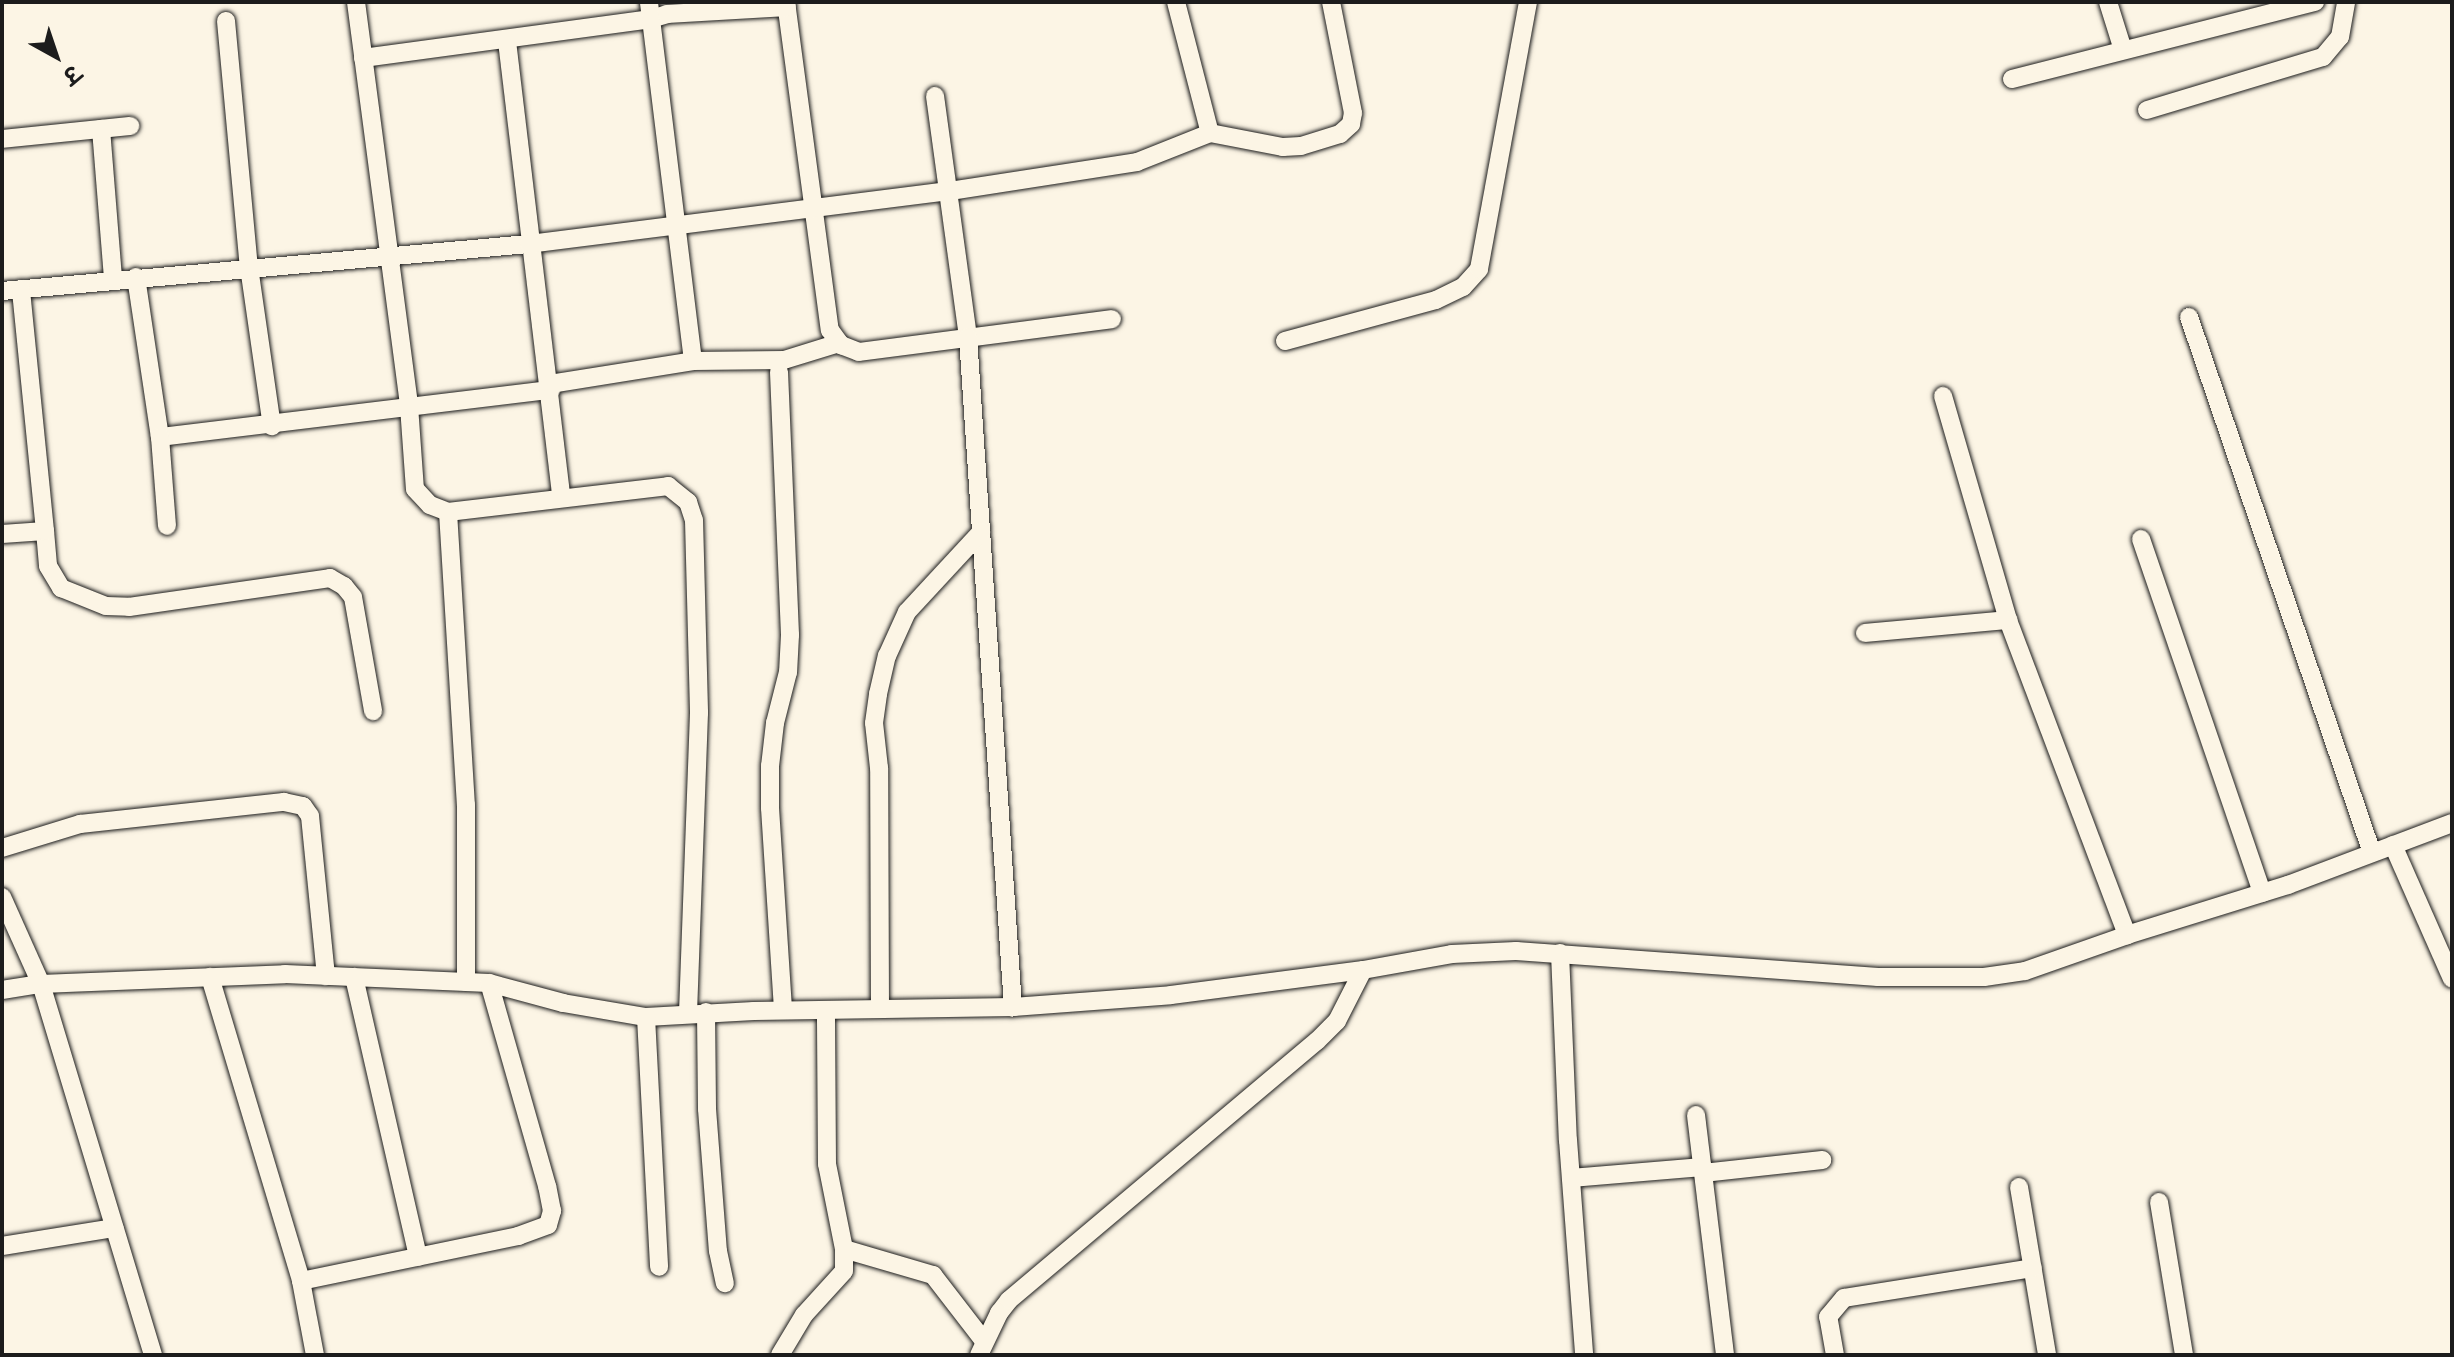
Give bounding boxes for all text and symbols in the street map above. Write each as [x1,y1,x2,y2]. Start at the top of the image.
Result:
north arrow [16,16,96,96]
text: उ [57,59,86,90]

